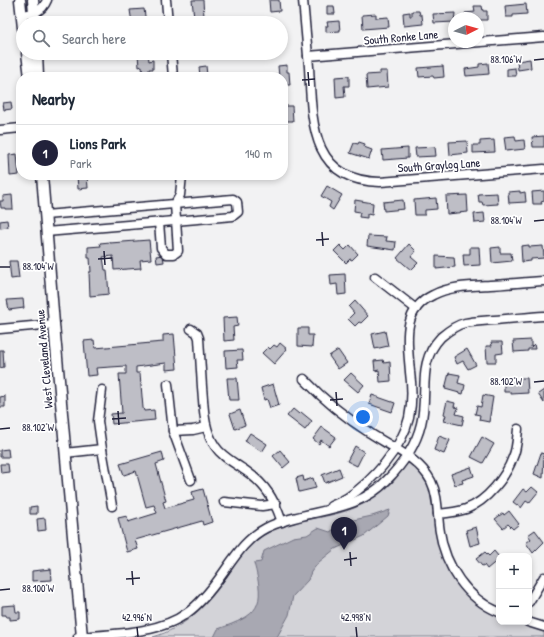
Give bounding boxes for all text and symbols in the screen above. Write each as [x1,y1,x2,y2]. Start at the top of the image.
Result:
north arrow [448,12,484,48]
search box [16,16,288,60]
street label: South Ronke Lane [363,25,439,49]
icon: search [30,27,52,49]
text: Search here [62,28,126,49]
text: 88.106°W [490,53,523,66]
text: Nearby [32,87,75,110]
text: Lions Park [70,133,126,154]
text: 1 [43,144,47,162]
text: 140 m [245,144,272,162]
text: Park [70,154,92,172]
street label: South Graylog Lane [397,154,481,176]
text: 88.104°W [490,214,522,227]
text: 88.104°W [22,260,54,273]
street label: West Cleveland Avenue [31,309,57,409]
text: 88.102°W [490,375,523,388]
your location [353,407,373,427]
text: 88.102°W [22,421,55,434]
pin: 1 [331,517,357,550]
map controls [496,553,532,625]
button: + [496,553,532,589]
text: 88.100°W [22,582,55,595]
button: − [496,589,532,625]
text: 42.996°N [122,611,152,624]
text: 42.998°N [341,611,371,624]

